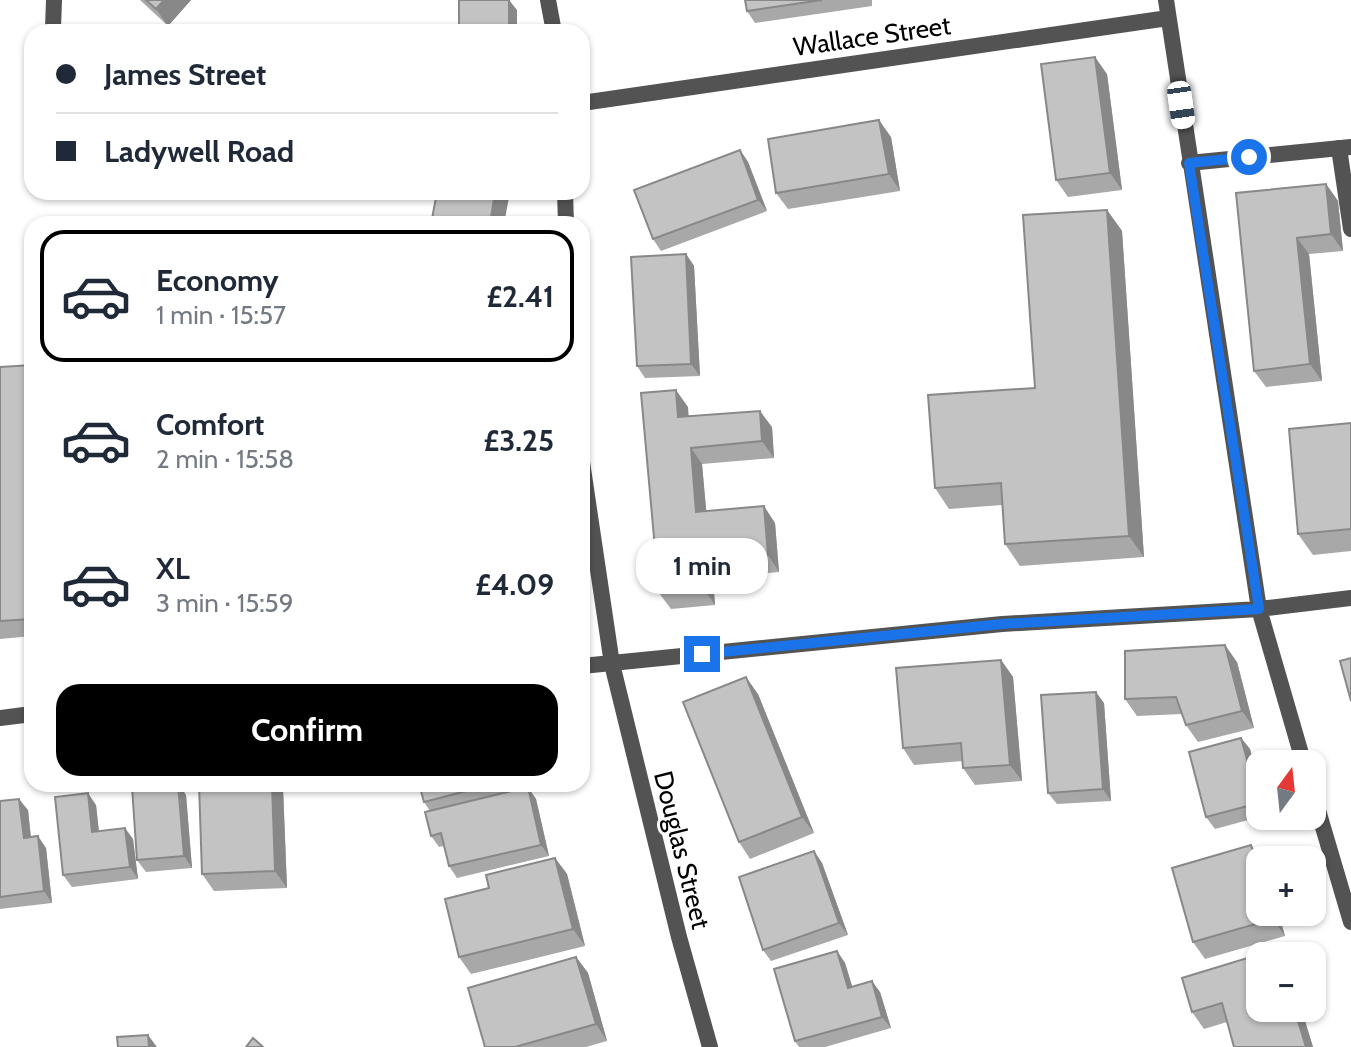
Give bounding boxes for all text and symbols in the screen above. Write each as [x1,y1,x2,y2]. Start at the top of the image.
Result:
street label: Wallace Street [791,9,953,63]
text: James Street [104,56,266,93]
car [1166,80,1196,130]
text: Ladywell Road [104,133,294,170]
route start [1231,139,1267,175]
icon: car [60,260,132,332]
text: Economy [156,262,279,299]
text: £2.41 [486,278,554,315]
text: 1 min · 15:57 [156,299,286,331]
icon: car [60,404,132,476]
text: Comfort [156,406,264,443]
text: £3.25 [484,422,554,459]
text: 2 min · 15:58 [156,443,294,475]
callout: 1 min [636,538,768,594]
icon: car [60,548,132,620]
text: XL [156,550,190,587]
text: 1 min [673,550,731,582]
text: £4.09 [475,566,554,603]
text: 3 min · 15:59 [156,587,293,619]
route end [684,636,720,672]
button: Confirm [56,684,558,776]
north arrow [1246,750,1326,830]
map controls [1246,750,1326,1022]
street label: Douglas Street [647,768,717,933]
button: + [1246,846,1326,926]
button: − [1246,942,1326,1022]

